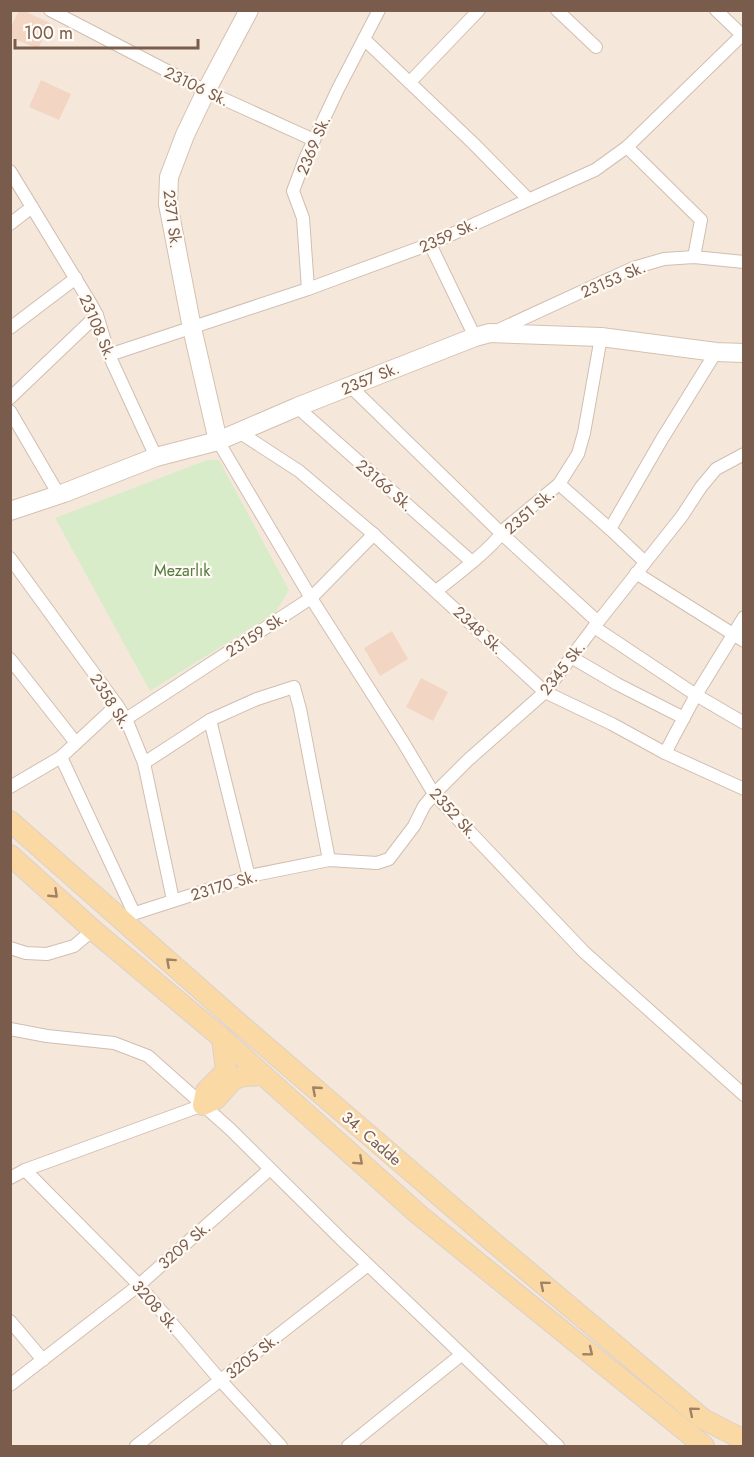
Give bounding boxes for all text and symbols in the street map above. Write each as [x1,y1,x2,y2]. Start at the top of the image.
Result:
scale bar [15,12,198,50]
text: 100 m [24,20,73,46]
street label: 23106 Sk. [160,61,233,112]
street label: 2369 Sk. [291,112,336,178]
street label: 2371 Sk. [157,188,188,250]
street label: 2359 Sk. [415,212,481,259]
street label: 23153 Sk. [577,255,649,303]
street label: 23108 Sk. [73,291,122,364]
street label: 2357 Sk. [338,356,403,401]
street label: 23166 Sk. [351,454,418,517]
street label: 2351 Sk. [499,483,559,540]
park label: Mezarlık [154,559,211,582]
street label: 2348 Sk. [448,601,509,660]
street label: 23159 Sk. [221,606,292,663]
street label: 2345 Sk. [534,637,591,700]
street label: 2358 Sk. [85,669,137,733]
street label: 2352 Sk. [424,783,483,844]
street label: 23170 Sk. [188,864,260,907]
one-way arrow [47,887,57,898]
one-way arrow [166,958,177,969]
one-way arrow [312,1086,323,1097]
street label: 34. Cadde [337,1106,407,1171]
one-way arrow [352,1154,362,1165]
street label: 3209 Sk. [153,1216,215,1275]
street label: 3208 Sk. [127,1275,185,1337]
one-way arrow [540,1282,551,1293]
street label: 3205 Sk. [221,1328,284,1385]
one-way arrow [582,1345,593,1356]
one-way arrow [689,1407,700,1418]

